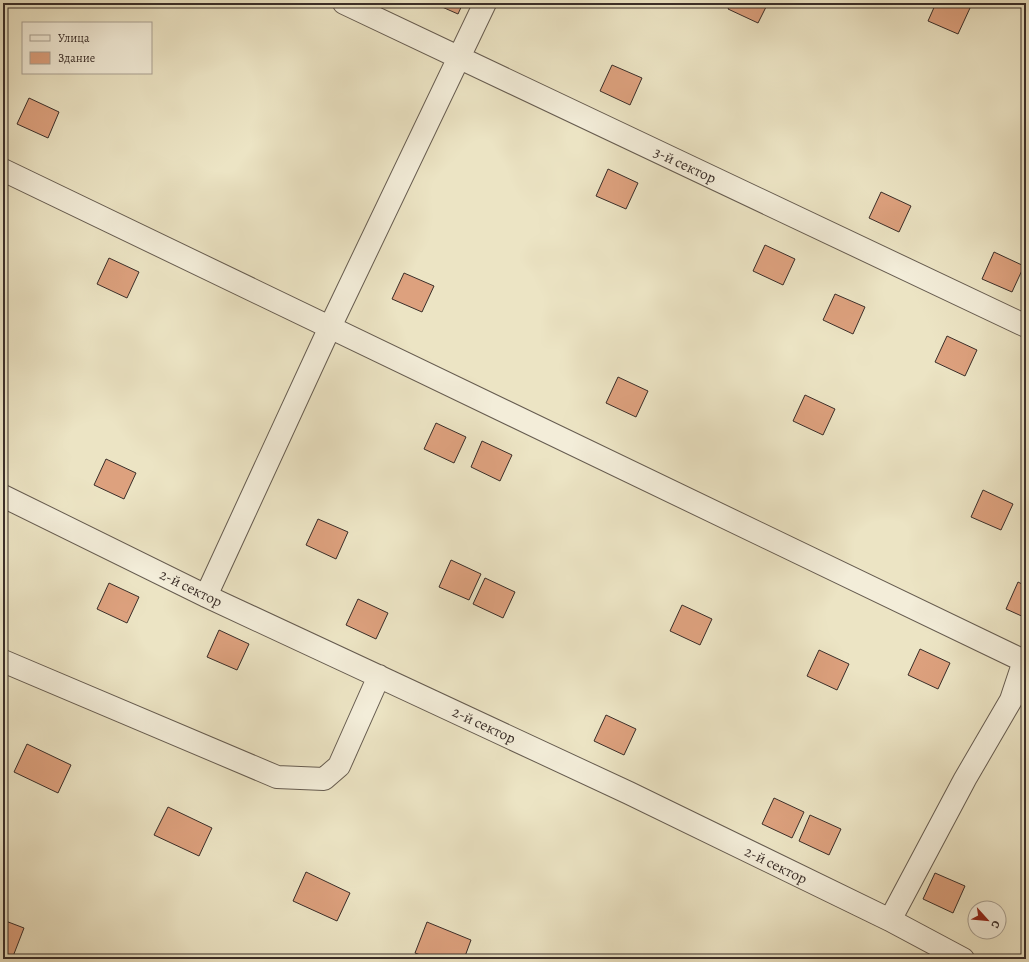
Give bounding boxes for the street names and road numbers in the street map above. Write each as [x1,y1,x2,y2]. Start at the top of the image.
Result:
street label: 3-й сектор [651,142,720,188]
street label: 2-й сектор [156,564,226,612]
street label: 2-й сектор [449,702,519,748]
street label: 2-й сектор [741,841,811,889]

